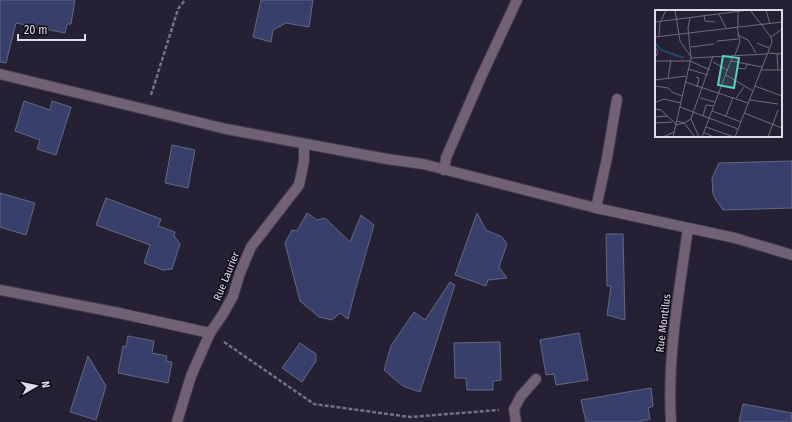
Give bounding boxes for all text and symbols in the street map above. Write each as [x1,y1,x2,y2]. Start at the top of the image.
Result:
inset map [655,10,782,137]
scale bar [18,16,85,42]
text: 20 m [24,23,48,37]
street label: Rue Laurier [211,250,242,303]
street label: Rue Montilus [653,293,674,353]
north arrow [16,366,56,406]
text: N [38,380,52,389]

